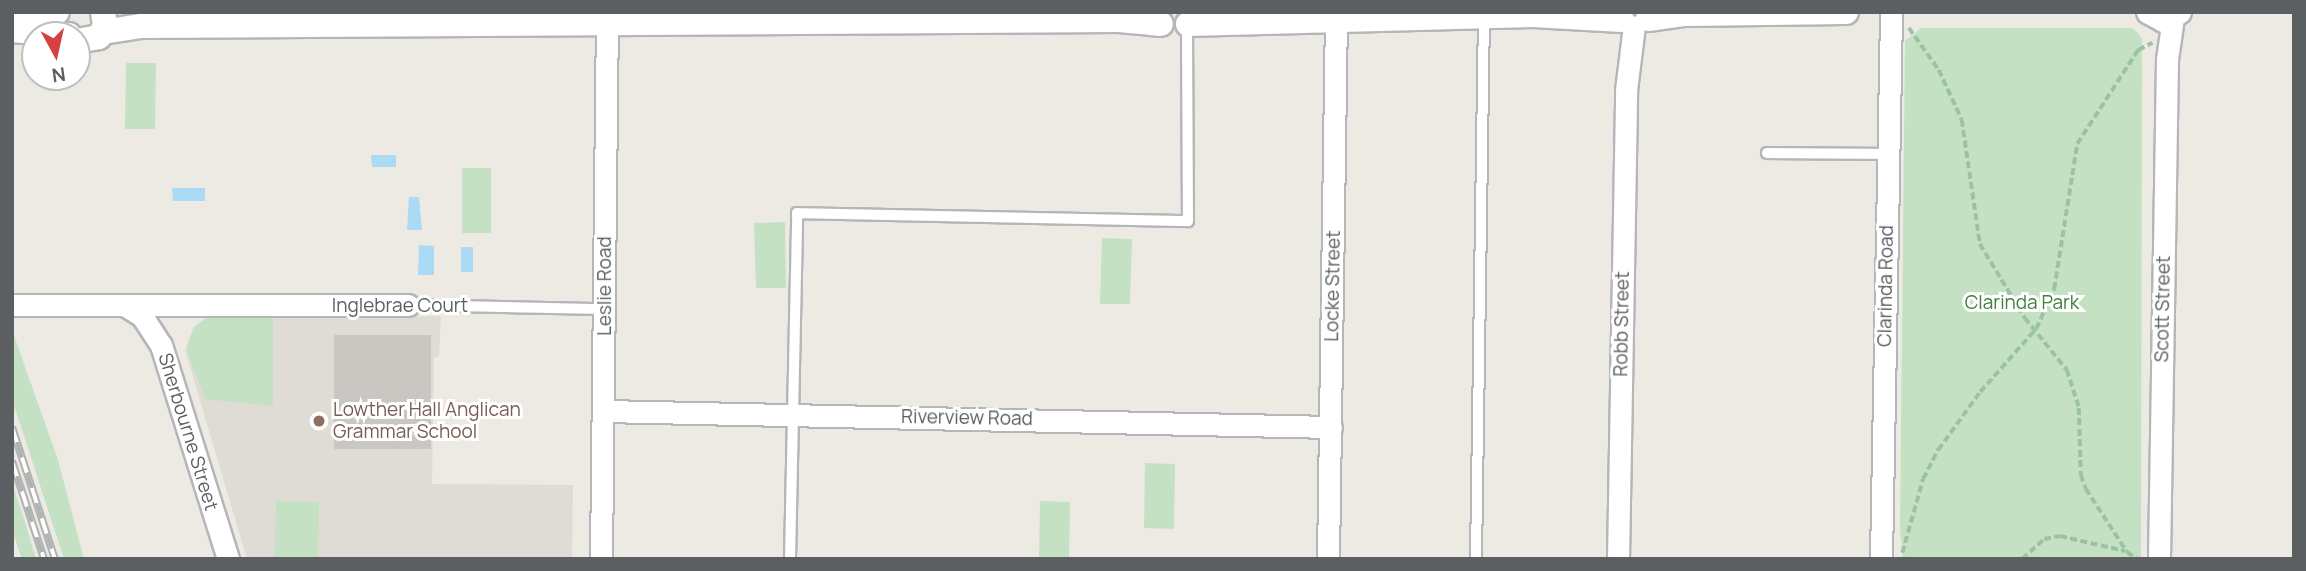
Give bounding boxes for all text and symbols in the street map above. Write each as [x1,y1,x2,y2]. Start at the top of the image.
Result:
north arrow [21,21,91,91]
text: N [50,61,67,89]
street label: Clarinda Road [1874,225,1898,347]
street label: Locke Street [1321,230,1345,342]
street label: Leslie Road [594,236,616,336]
street label: Scott Street [2151,255,2175,363]
street label: Robb Street [1610,271,1634,377]
park label: Clarinda Park [1965,292,2079,314]
street label: Inglebrae Court [332,295,468,317]
street label: Sherbourne Street [153,350,223,514]
place label: Lowther Hall Anglican Grammar School [333,399,521,443]
street label: Riverview Road [901,405,1033,431]
marker: Lowther Hall Anglican Grammar School [311,413,327,429]

